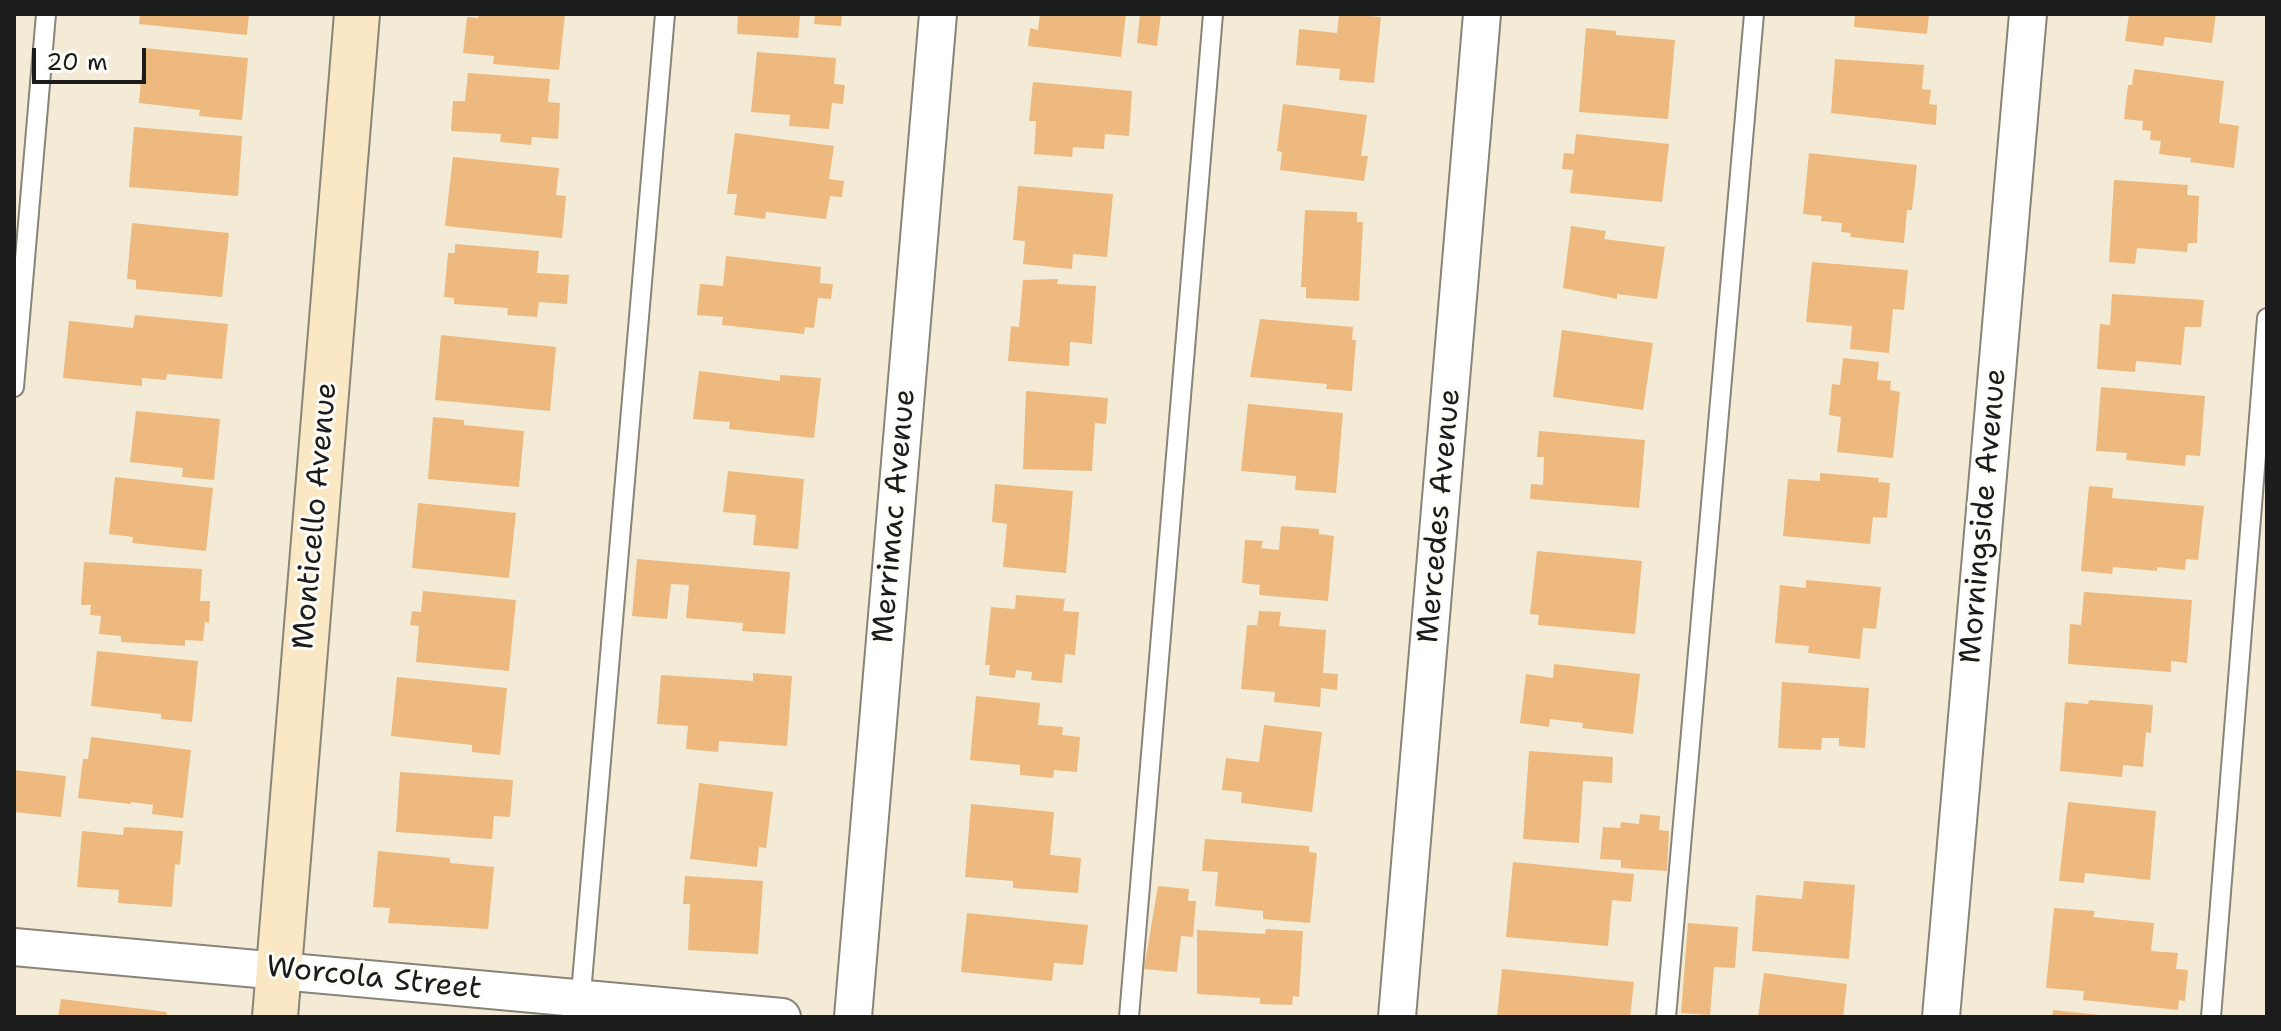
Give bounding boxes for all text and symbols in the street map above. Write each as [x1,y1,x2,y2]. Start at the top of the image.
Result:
scale bar [36,32,150,82]
text: 20 m [46,46,108,78]
street label: Morningside Avenue [1953,367,2015,665]
street label: Monticello Avenue [286,381,346,651]
street label: Merrimac Avenue [866,387,924,645]
street label: Mercedes Avenue [1411,387,1469,645]
street label: Worcola Street [264,950,484,1008]

